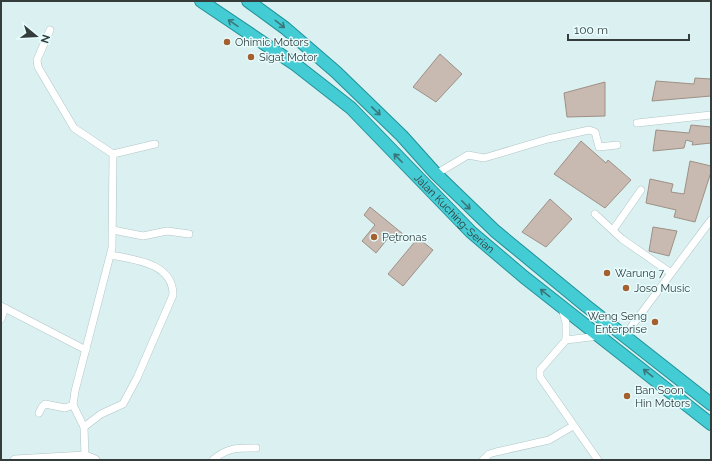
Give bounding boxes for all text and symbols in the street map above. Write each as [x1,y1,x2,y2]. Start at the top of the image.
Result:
north arrow [16,16,56,56]
scale bar [568,16,689,42]
one-way arrow [228,19,239,27]
one-way arrow [274,20,285,28]
text: 100 m [574,23,608,37]
text: N [38,33,53,45]
place label: Ohimic Motors [235,36,309,49]
marker: Ohimic Motors [222,37,232,47]
place label: Sigat Motor [259,51,317,64]
marker: Sigat Motor [246,52,256,62]
one-way arrow [371,106,381,115]
one-way arrow [394,153,403,163]
street label: Jalan Kuching-Serian [411,171,497,256]
one-way arrow [461,200,471,210]
place label: Petronas [382,231,427,244]
marker: Petronas [369,232,379,242]
place label: Warung 7 [615,267,664,280]
marker: Warung 7 [602,268,612,278]
place label: Joso Music [634,282,690,295]
marker: Joso Music [621,283,631,293]
one-way arrow [539,289,550,298]
place label: Weng Seng Enterprise [587,310,648,336]
marker: Weng Seng Enterprise [650,317,660,327]
one-way arrow [642,369,653,378]
place label: Ban Soon Hin Motors [635,384,690,410]
marker: Ban Soon Hin Motors [622,391,632,401]

